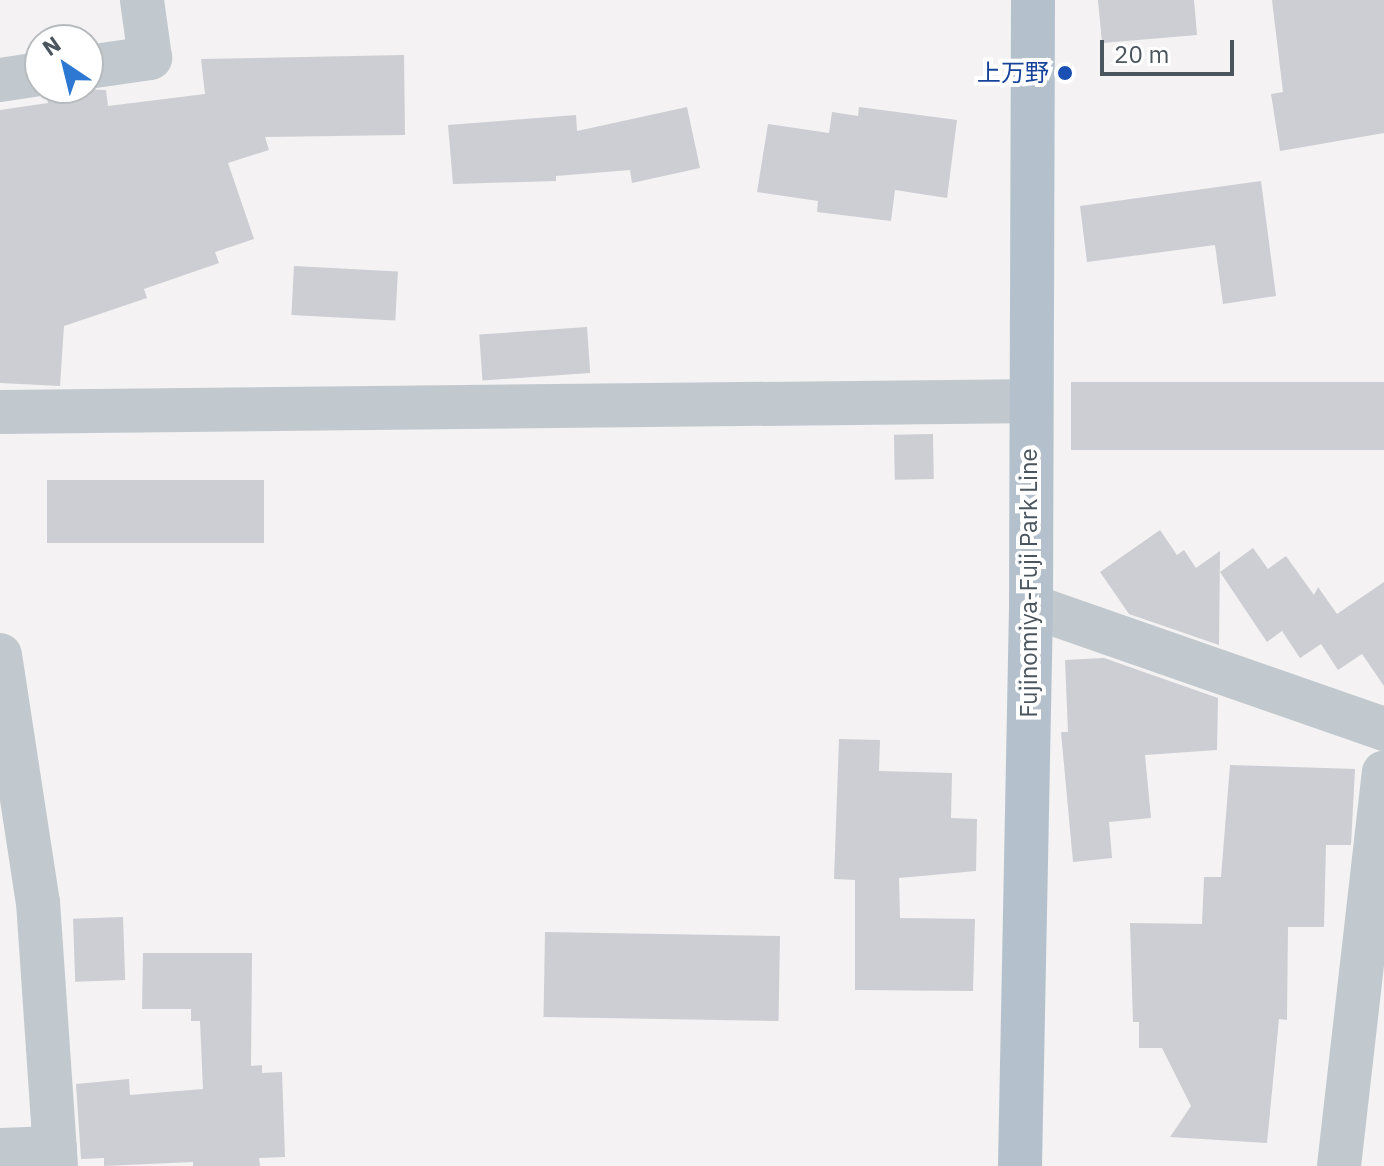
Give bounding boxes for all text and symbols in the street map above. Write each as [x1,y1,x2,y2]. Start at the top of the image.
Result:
north arrow [24,24,104,104]
scale bar [1104,24,1238,74]
text: N [36,29,66,62]
text: 20 m [1114,38,1169,70]
place label: 上万野 [977,59,1049,87]
marker: 上万野 [1056,64,1074,82]
street label: Fujinomiya-Fuji Park Line [1015,448,1043,718]

